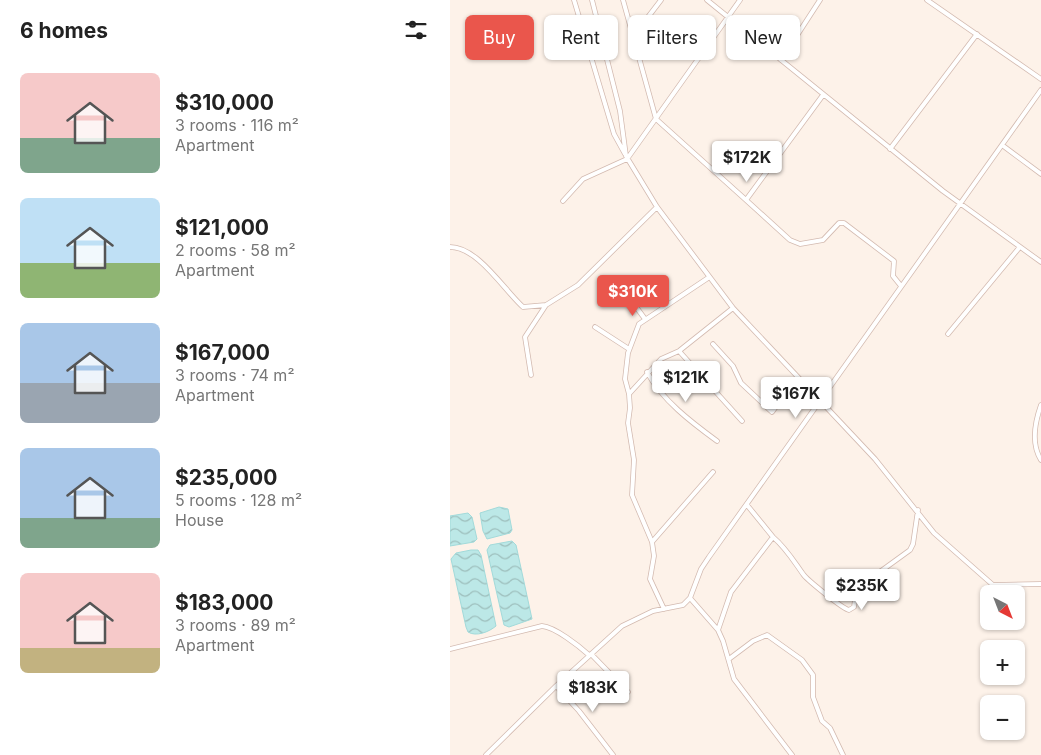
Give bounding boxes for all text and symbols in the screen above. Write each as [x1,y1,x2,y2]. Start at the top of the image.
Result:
chip: Buy [465,15,534,60]
chip: Rent [544,15,618,60]
chip: Filters [628,15,716,60]
chip: New [726,15,800,60]
icon: filters [402,16,430,44]
text: 6 homes [20,18,108,43]
text: $310,000 [175,90,274,115]
icon: home [60,93,120,153]
text: 3 rooms · 116 m² [175,115,299,135]
text: Apartment [175,135,255,155]
pin: $172K [712,140,782,183]
text: $172K [723,147,771,167]
text: $121,000 [175,215,269,240]
icon: home [60,218,120,278]
text: 2 rooms · 58 m² [175,240,295,260]
text: Apartment [175,260,255,280]
pin: $310K [598,274,668,317]
text: $310K [608,281,658,301]
text: $167,000 [175,340,270,365]
icon: home [60,343,120,403]
pin: $121K [651,360,721,403]
text: 3 rooms · 74 m² [175,365,294,385]
text: $121K [663,367,709,387]
pin: $167K [761,376,831,419]
text: $167K [772,383,820,403]
text: Apartment [175,385,255,405]
text: $235,000 [175,465,277,490]
icon: home [60,468,120,528]
text: 5 rooms · 128 m² [175,490,302,510]
text: House [175,510,224,530]
pin: $235K [827,568,897,611]
text: $235K [836,575,888,595]
north arrow [980,585,1025,630]
map controls [980,585,1025,740]
text: $183,000 [175,590,273,615]
icon: home [60,593,120,653]
text: 3 rooms · 89 m² [175,615,296,635]
text: Apartment [175,635,255,655]
button: + [980,640,1025,685]
pin: $183K [558,670,628,713]
text: $183K [568,677,618,697]
button: − [980,695,1025,740]

